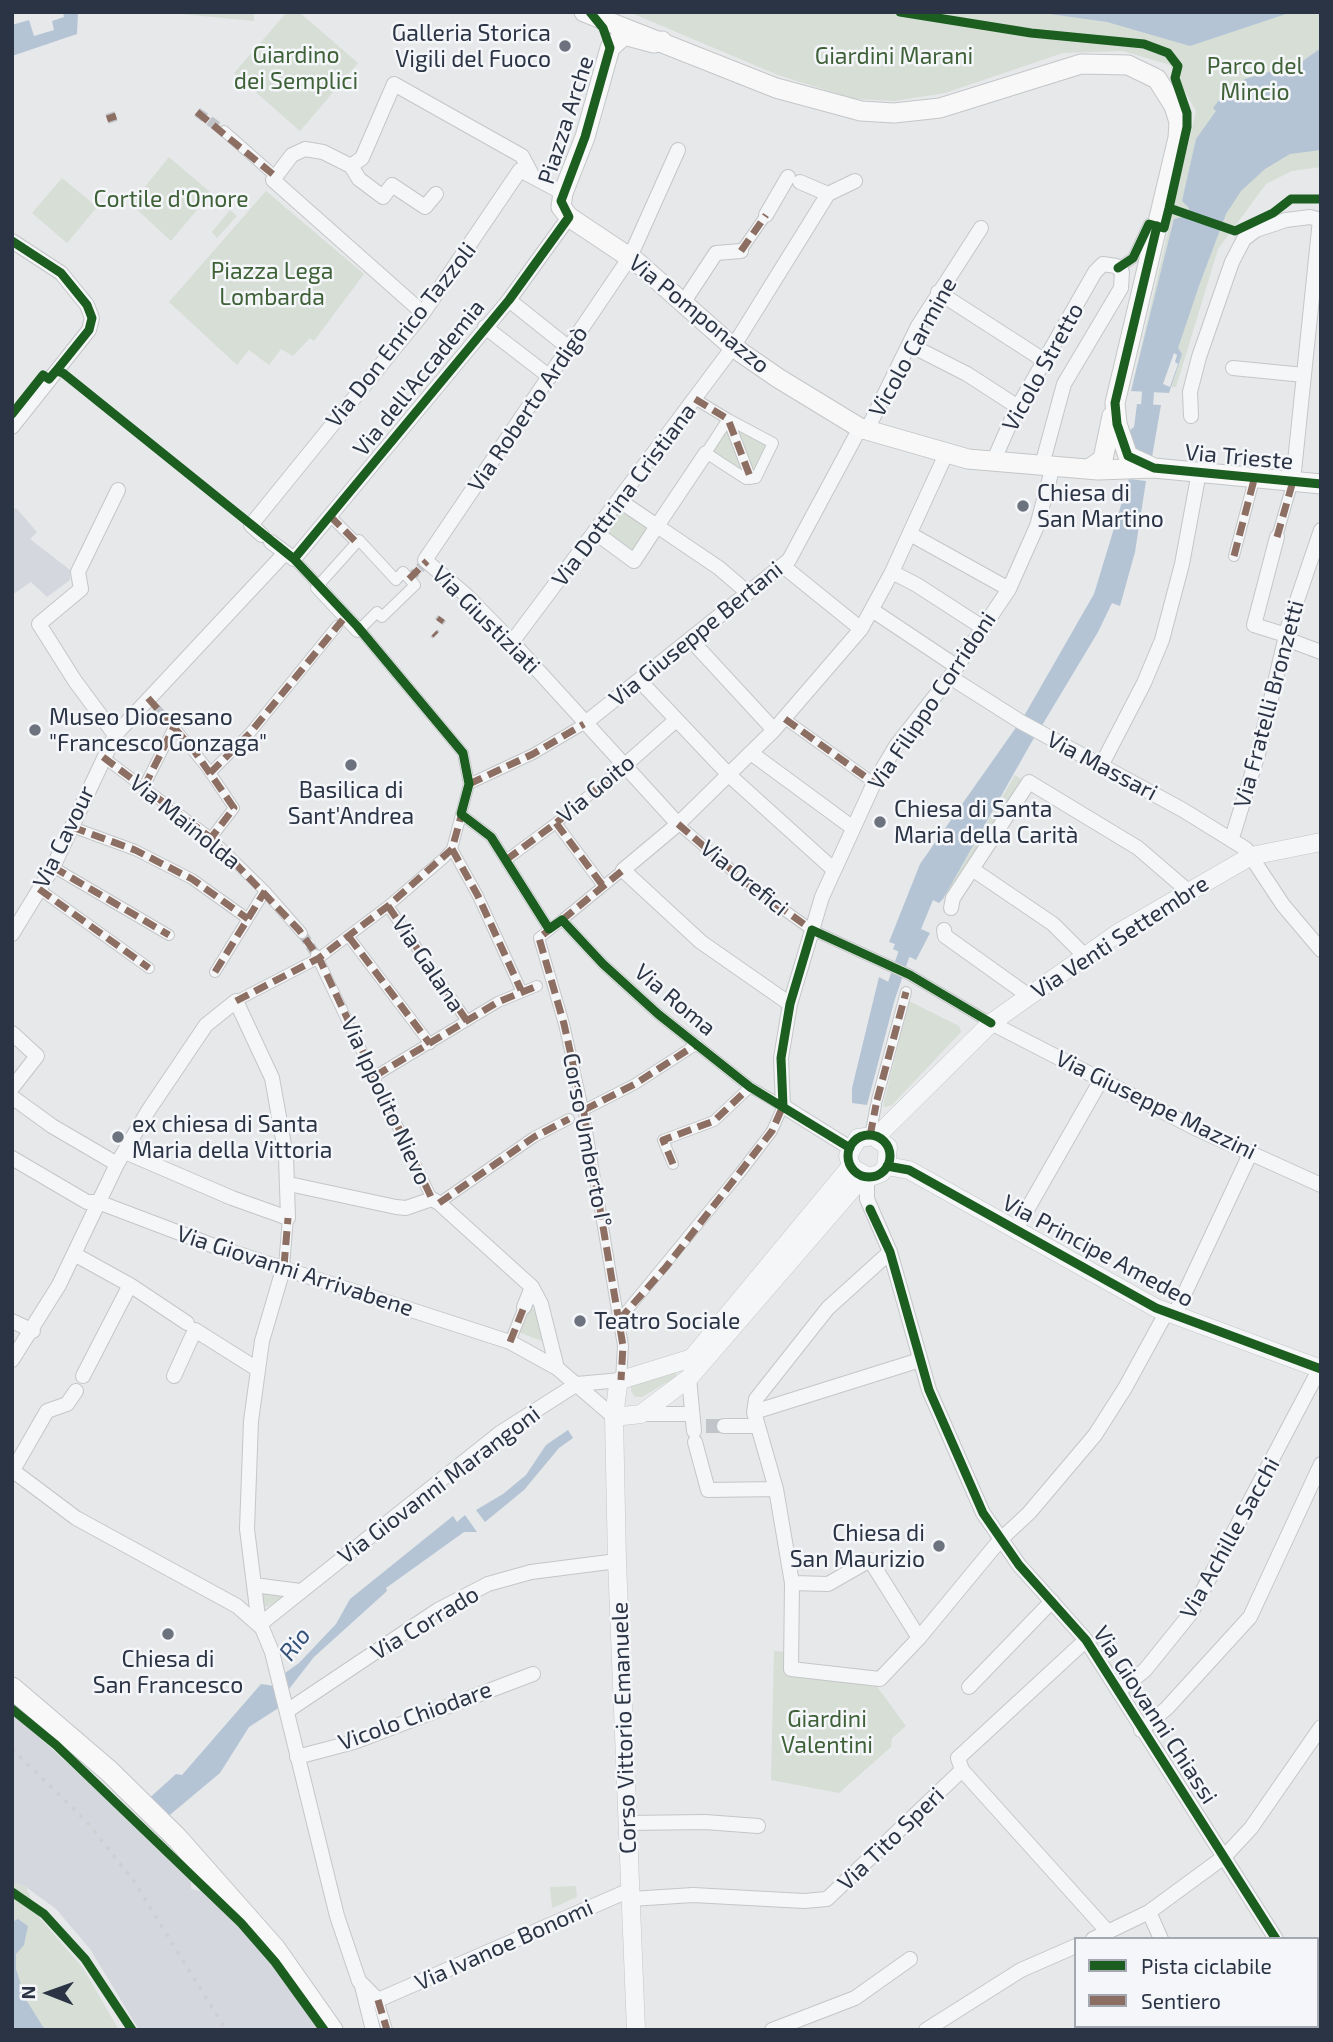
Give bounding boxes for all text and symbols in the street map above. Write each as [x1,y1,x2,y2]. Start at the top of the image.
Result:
place label: Galleria Storica Vigili del Fuoco [392,19,551,73]
marker: Galleria Storica Vigili del Fuoco [557,38,573,54]
park label: Giardino dei Semplici [234,41,358,95]
park label: Giardini Marani [815,42,973,70]
street label: Piazza Arche [532,52,600,188]
park label: Parco del Mincio [1207,52,1303,106]
park label: Cortile d'Onore [93,185,249,213]
street label: Via Don Enrico Tazzoli [320,237,482,433]
street label: Via Pomponazzo [623,249,775,379]
park label: Piazza Lega Lombarda [211,257,333,311]
street label: Vicolo Carmine [863,272,963,422]
street label: Via dell'Accademia [347,294,491,462]
street label: Vicolo Stretto [996,298,1090,436]
street label: Via Roberto Ardigò [462,321,594,497]
street label: Via Dottrina Cristiana [546,398,702,592]
street label: Via Trieste [1184,439,1294,475]
place label: Chiesa di San Martino [1037,479,1164,533]
marker: Chiesa di San Martino [1015,498,1031,514]
street label: Via Giuseppe Bertani [604,556,788,712]
street label: Via Giustiziati [426,560,546,680]
street label: Via Fratelli Bronzetti [1228,597,1310,811]
street label: Via Filippo Corridoni [862,607,1002,795]
place label: Museo Diocesano "Francesco Gonzaga" [49,703,267,757]
marker: Museo Diocesano "Francesco Gonzaga" [27,722,43,738]
street label: Via Massari [1042,725,1162,807]
street label: Via Goito [552,749,640,829]
marker: Basilica di Sant'Andrea [343,757,359,773]
street label: Via Mainolda [124,769,246,875]
place label: Basilica di Sant'Andrea [288,776,414,830]
street label: Via Cavour [27,781,101,893]
place label: Chiesa di Santa Maria della Carità [894,795,1078,849]
marker: Chiesa di Santa Maria della Carità [872,814,888,830]
street label: Via Orefici [695,834,793,922]
street label: Via Venti Settembre [1026,869,1214,1005]
street label: Via Galana [386,911,470,1017]
street label: Via Roma [629,958,721,1042]
street label: Via Ippolito Nievo [335,1013,437,1189]
street label: Via Giuseppe Mazzini [1051,1044,1261,1166]
street label: Corso Umberto I° [557,1051,617,1229]
place label: ex chiesa di Santa Maria della Vittoria [132,1110,332,1164]
marker: ex chiesa di Santa Maria della Vittoria [110,1129,126,1145]
street label: Via Principe Amedeo [998,1189,1198,1313]
street label: Via Giovanni Arrivabene [173,1220,417,1322]
place label: Teatro Sociale [594,1307,740,1335]
marker: Teatro Sociale [572,1313,588,1329]
street label: Via Giovanni Marangoni [333,1400,545,1570]
street label: Via Achille Sacchi [1174,1453,1286,1623]
place label: Chiesa di San Maurizio [790,1519,925,1573]
marker: Chiesa di San Maurizio [931,1538,947,1554]
street label: Via Corrado [366,1580,484,1666]
street label: Corso Vittorio Emanuele [606,1601,642,1855]
street label: Via Giovanni Chiassi [1087,1621,1223,1809]
water label: Rio [273,1622,317,1666]
marker: Chiesa di San Francesco [160,1626,176,1642]
place label: Chiesa di San Francesco [93,1645,243,1699]
street label: Vicolo Chiodare [335,1675,495,1757]
park label: Giardini Valentini [781,1705,873,1759]
street label: Via Tito Speri [832,1781,950,1897]
street label: Via Ivanoe Bonomi [411,1893,597,1997]
legend [1074,1937,1319,2028]
text: Pista ciclabile [1141,1953,1272,1978]
north arrow [14,1958,84,2028]
text: N [16,1986,39,2000]
text: Sentiero [1141,1988,1221,2013]

